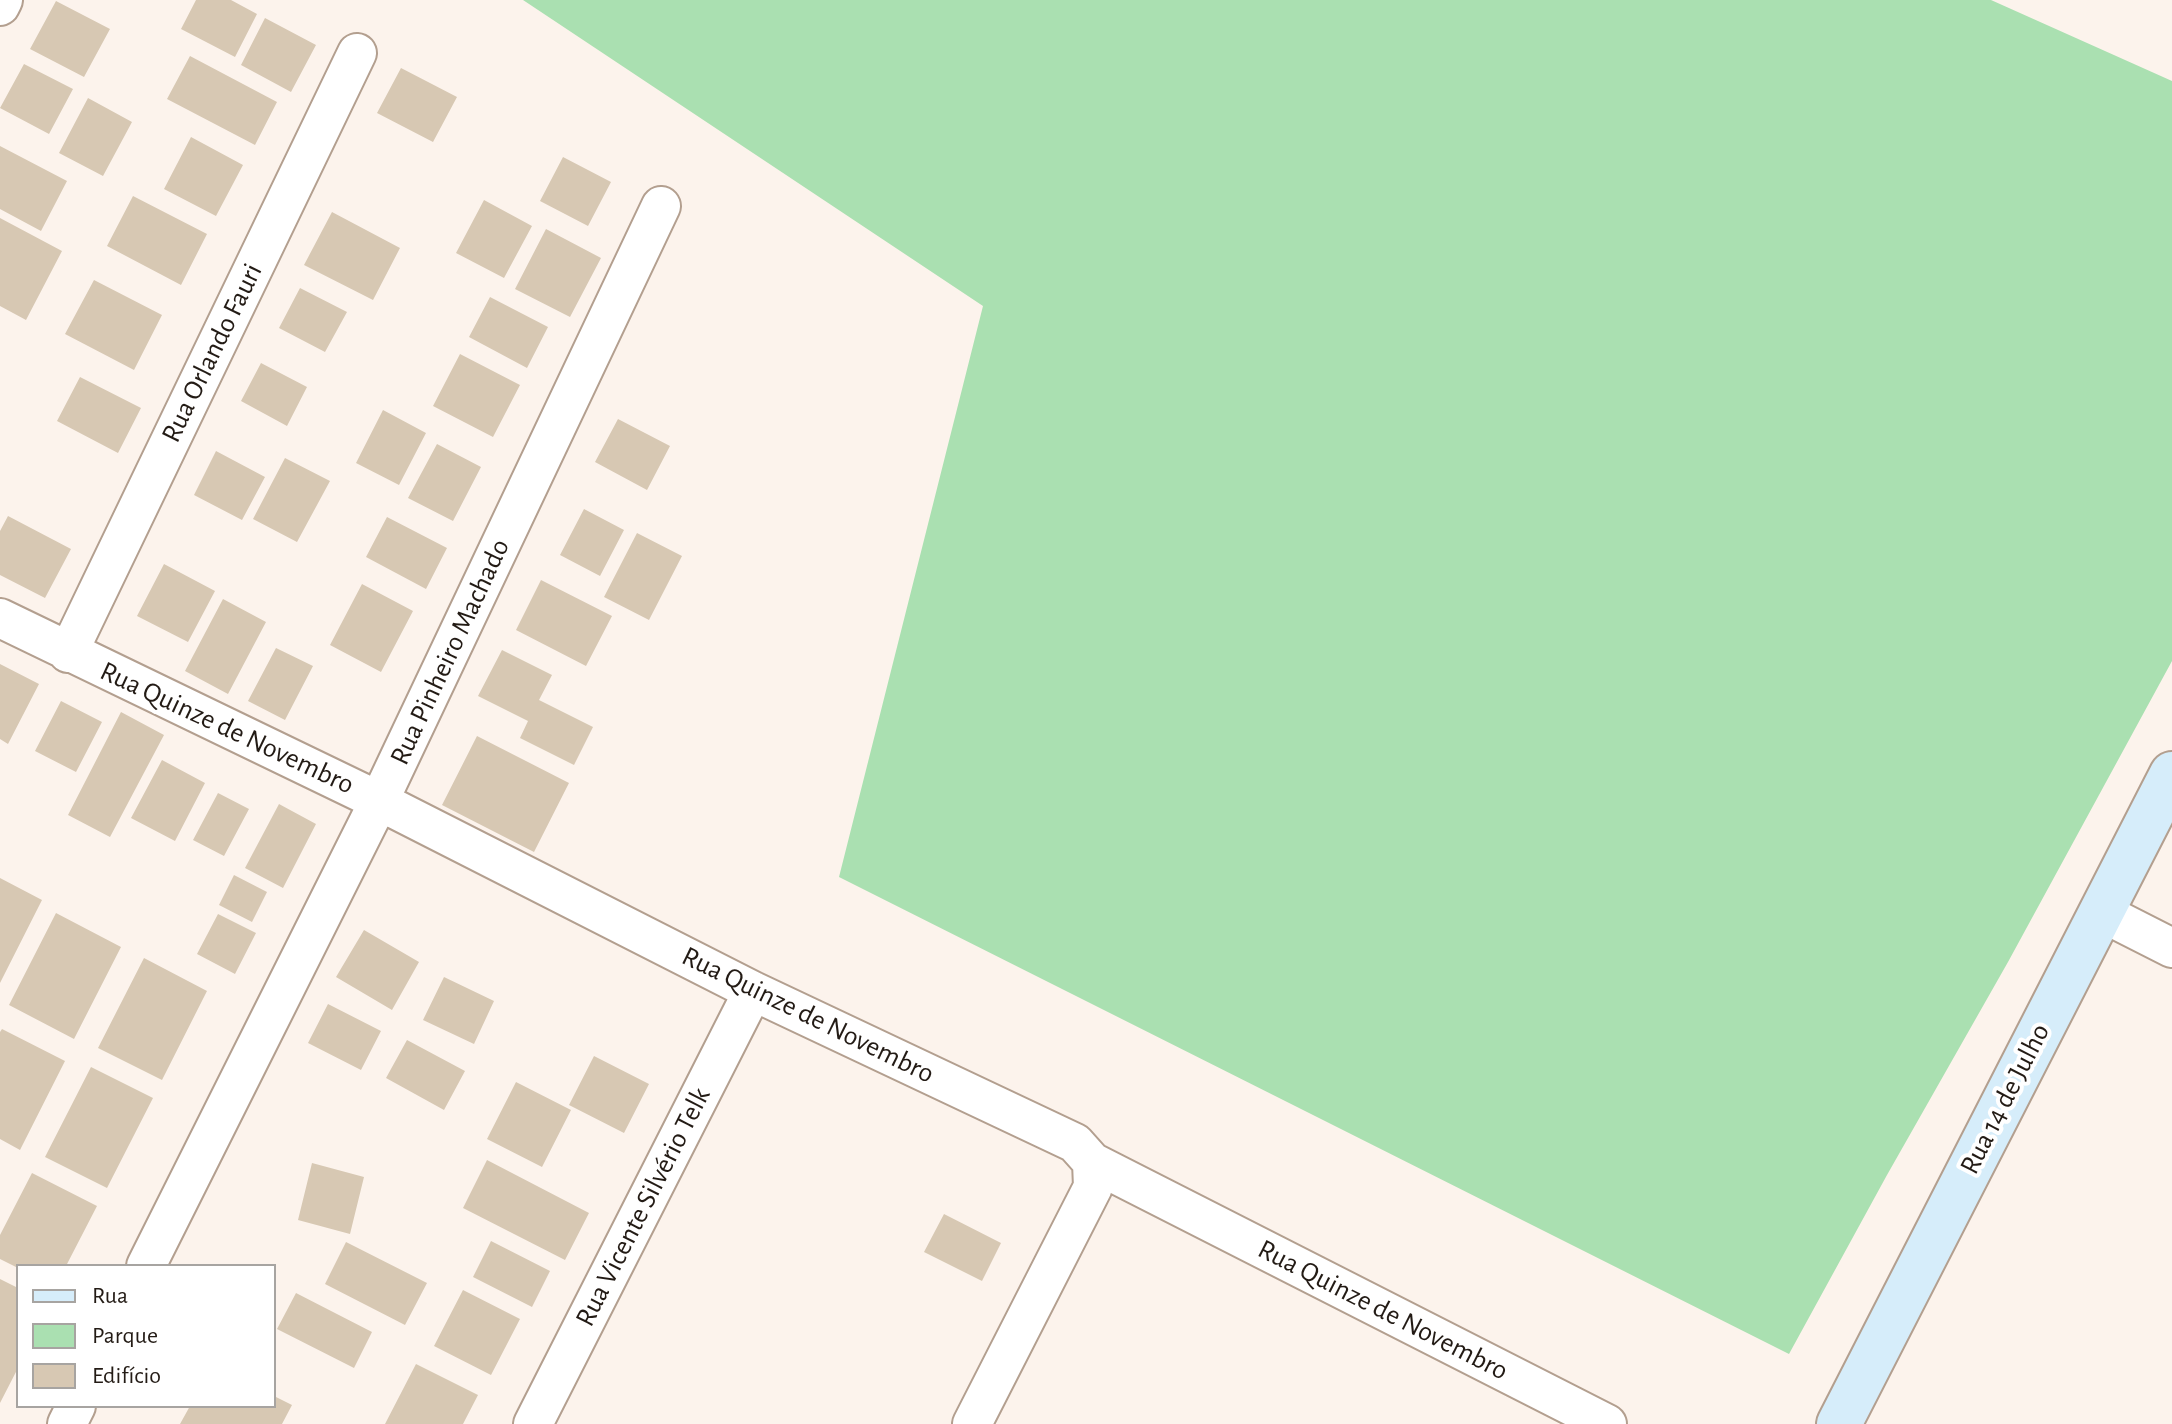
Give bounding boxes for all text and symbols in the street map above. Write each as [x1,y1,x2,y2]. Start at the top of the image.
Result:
street label: Rua Orlando Fauri [154,258,270,448]
street label: Rua Pinheiro Machado [383,534,517,770]
street label: Rua Quinze de Novembro [95,654,359,802]
street label: Rua Quinze de Novembro [676,939,940,1091]
street label: Rua 14 de Julho [1953,1018,2057,1180]
street label: Rua Vicente Silvério Telk [568,1082,718,1332]
street label: Rua Quinze de Novembro [1252,1232,1514,1388]
legend [16,1264,276,1408]
text: Rua [92,1284,128,1308]
text: Parque [92,1324,158,1348]
text: Edifício [92,1364,161,1388]

